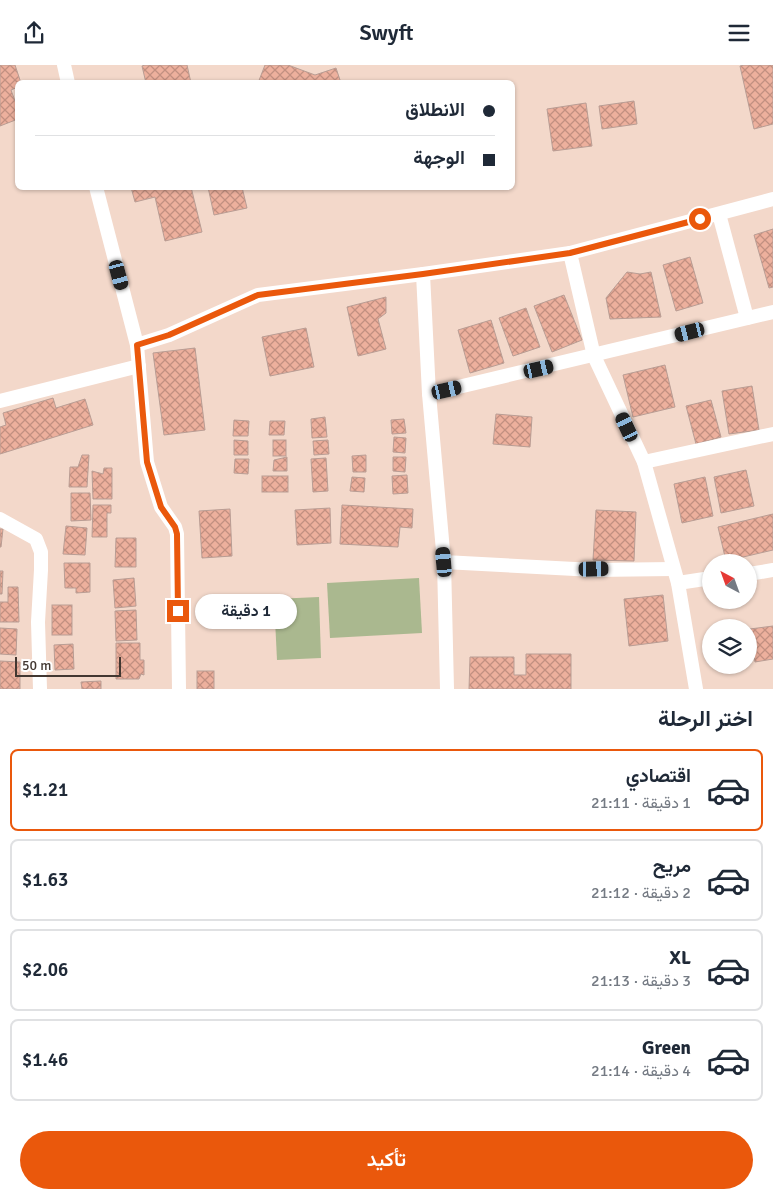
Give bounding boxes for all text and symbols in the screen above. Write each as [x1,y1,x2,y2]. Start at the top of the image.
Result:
icon: share [20,19,48,47]
text: Swyft [359,19,414,46]
icon: menu [725,19,753,47]
text: الانطلاق [405,98,465,122]
text: الوجهة [413,146,465,170]
route start [689,208,711,230]
car [107,259,130,291]
car [673,321,706,343]
car [522,358,555,380]
car [430,379,463,401]
car [613,410,640,444]
car [435,546,452,578]
north arrow [702,554,758,609]
map controls [702,554,757,674]
car [578,561,609,577]
callout: 1 دقيقة [196,593,298,629]
route end [167,600,189,622]
text: 1 دقيقة [221,601,271,621]
button: layers [702,619,757,674]
scale bar [15,654,121,677]
text: 50 m [22,657,51,674]
text: اختر الرحلة [658,705,753,732]
text: اقتصادي [626,764,691,788]
icon: car [706,768,751,813]
text: $1.21 [22,778,68,802]
text: 1 دقيقة · 21:11 [591,793,691,813]
text: مريح [653,854,691,878]
icon: car [706,858,751,903]
text: $1.63 [22,868,68,892]
text: 2 دقيقة · 21:12 [591,883,691,903]
text: XL [669,946,691,970]
icon: car [706,948,751,993]
text: $2.06 [22,958,68,982]
text: 3 دقيقة · 21:13 [591,971,691,991]
text: Green [642,1036,691,1060]
icon: car [706,1038,751,1083]
text: $1.46 [22,1048,68,1072]
text: 4 دقيقة · 21:14 [591,1061,691,1081]
button: تأكيد [20,1131,753,1189]

